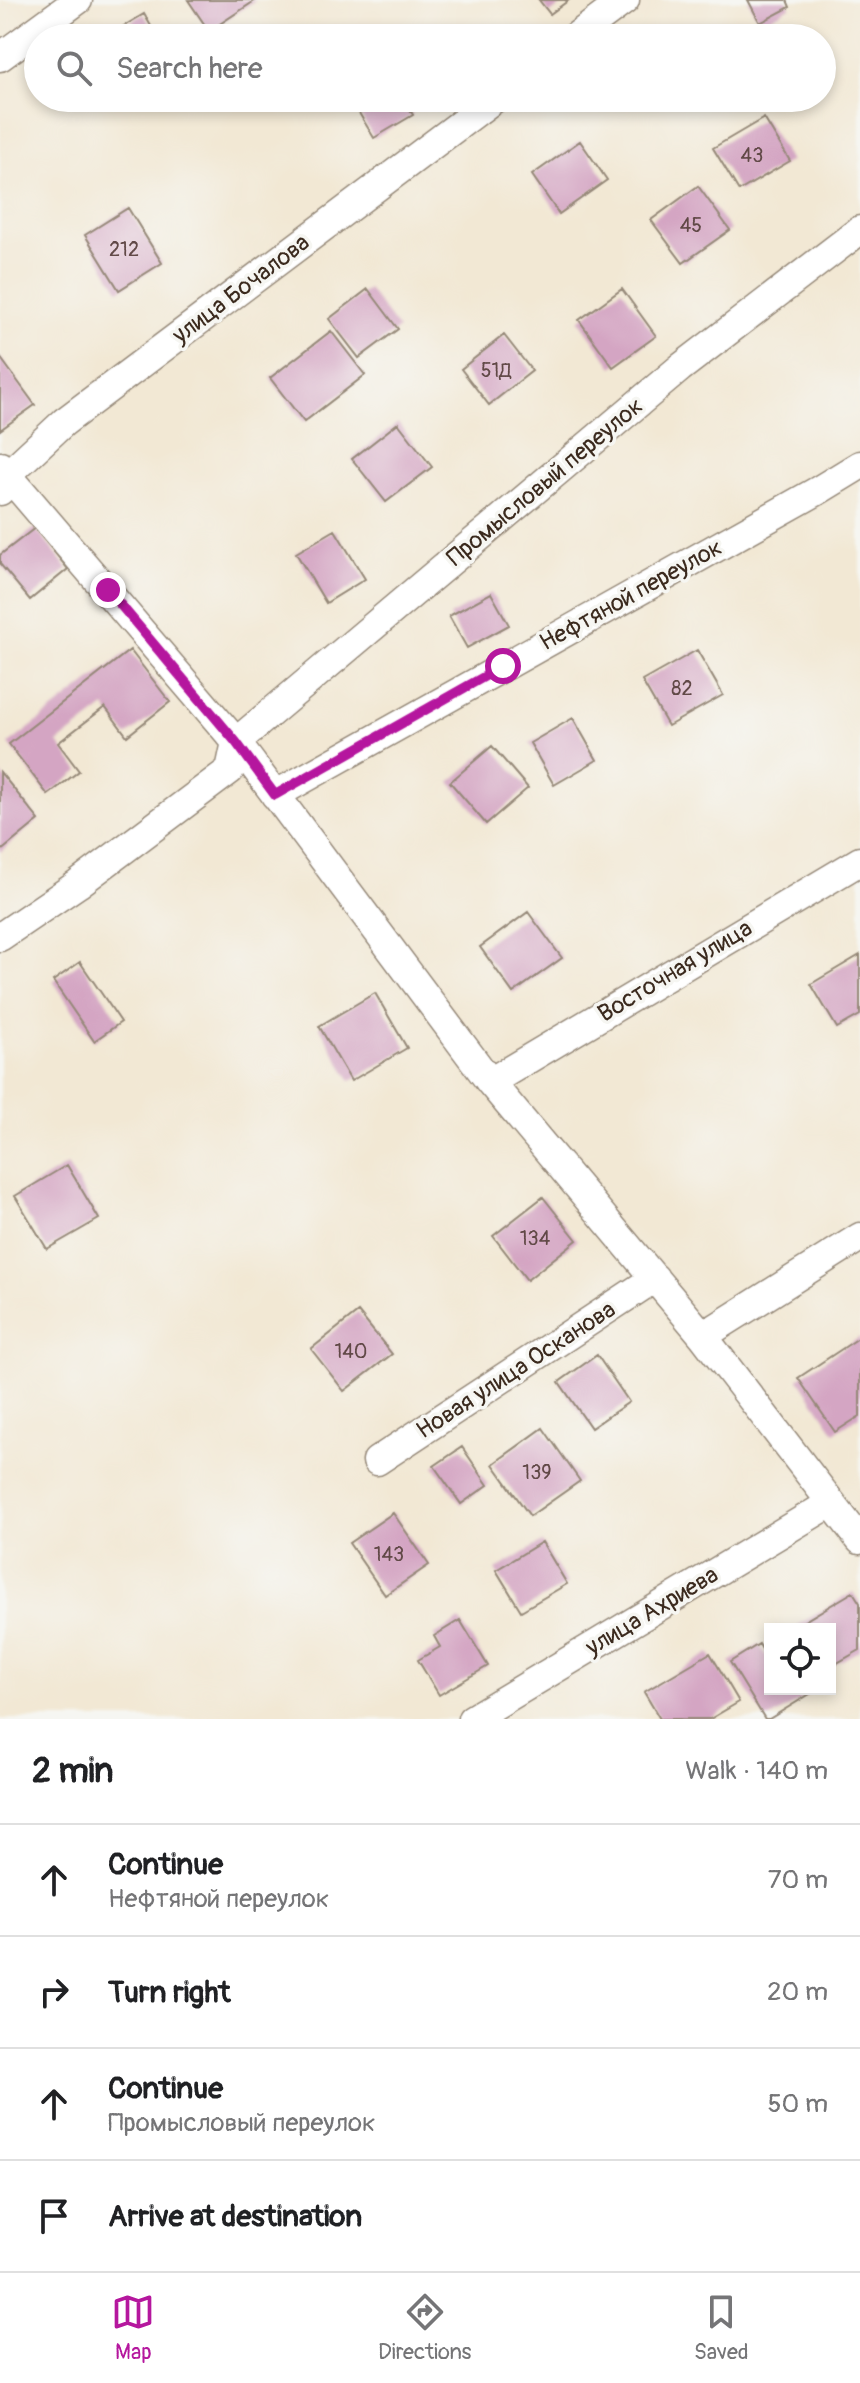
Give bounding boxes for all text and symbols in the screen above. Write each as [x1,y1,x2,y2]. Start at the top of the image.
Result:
search box [24,24,836,112]
icon: search [52,46,96,90]
text: Search here [116,50,263,87]
house number: 43 [741,143,763,168]
house number: 45 [680,213,702,238]
street label: улица Бочалова [166,228,315,351]
house number: 212 [109,237,139,262]
house number: 51Д [481,358,512,383]
street label: Промысловый переулок [441,392,649,572]
street label: Нефтяной переулок [535,533,727,657]
route end [90,572,126,608]
route start [485,648,521,684]
house number: 82 [671,676,693,701]
street label: Восточная улица [593,914,757,1028]
house number: 134 [520,1226,551,1251]
street label: Новая улица Осканова [411,1295,621,1445]
house number: 140 [334,1339,368,1364]
house number: 139 [522,1460,552,1485]
house number: 143 [374,1542,404,1567]
street label: улица Ахриева [580,1560,723,1662]
map controls [764,1623,836,1695]
button: locate [764,1623,836,1695]
text: 2 min [32,1750,114,1793]
text: Walk · 140 m [685,1755,828,1787]
text: Continue [108,1846,223,1883]
icon: ahead [32,1858,76,1902]
text: 70 m [768,1864,828,1896]
text: Нефтяной переулок [108,1883,329,1915]
icon: right [32,1970,76,2014]
text: Turn right [108,1974,231,2011]
text: 20 m [767,1976,828,2008]
text: Continue [108,2070,223,2107]
icon: ahead [32,2082,76,2126]
text: 50 m [767,2088,828,2120]
text: Промысловый переулок [108,2107,375,2139]
icon: arrive [32,2194,76,2238]
text: Arrive at destination [108,2198,362,2235]
tab: Map [111,2290,155,2366]
tab: Directions [378,2290,471,2366]
tab: Saved [694,2290,749,2366]

